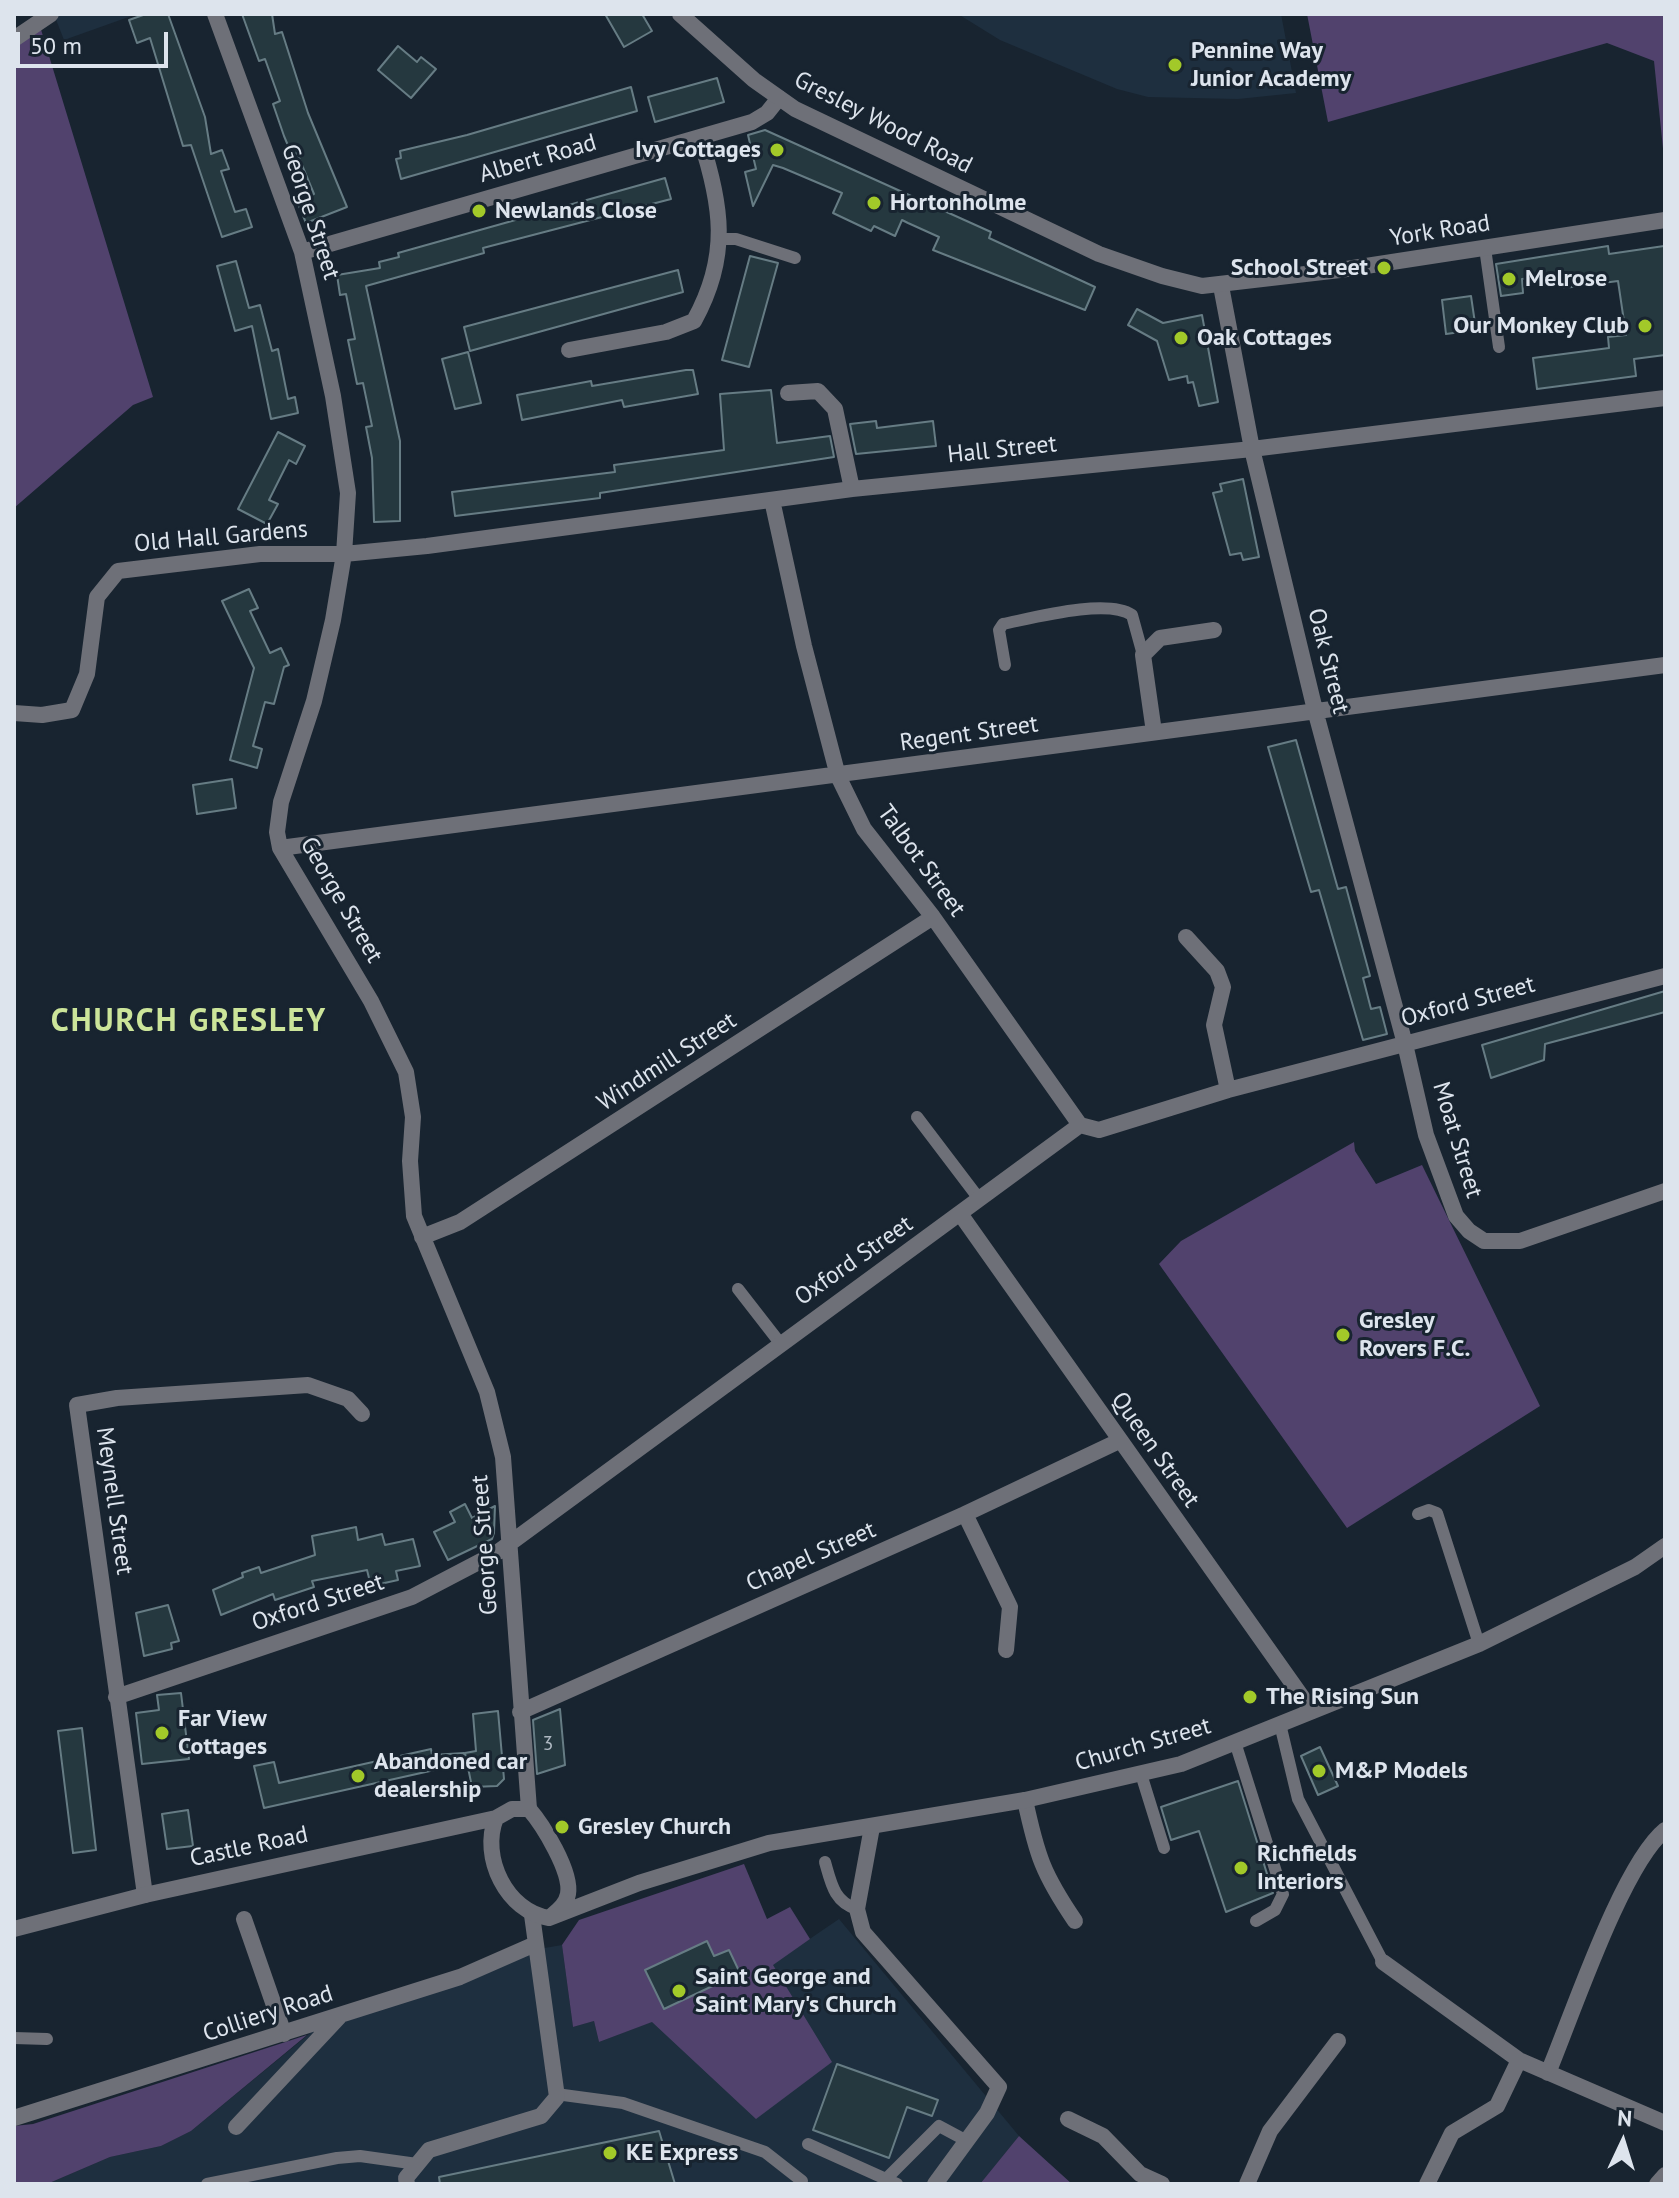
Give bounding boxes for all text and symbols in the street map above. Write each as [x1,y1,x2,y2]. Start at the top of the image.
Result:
scale bar [20,16,172,66]
text: 50 m [30,30,82,61]
place label: Pennine Way Junior Academy [1191,37,1351,93]
marker: Pennine Way Junior Academy [1166,56,1184,74]
street label: Gresley Wood Road [789,66,977,180]
street label: Albert Road [476,129,600,189]
place label: Ivy Cottages [635,136,761,164]
street label: George Street [275,141,345,283]
marker: Ivy Cottages [768,141,786,159]
place label: Hortonholme [890,189,1026,217]
marker: Hortonholme [865,194,883,212]
place label: Newlands Close [495,197,657,225]
marker: Newlands Close [470,202,488,220]
street label: York Road [1388,209,1492,253]
place label: School Street [1231,254,1368,282]
marker: School Street [1375,259,1393,277]
place label: Melrose [1525,265,1607,293]
marker: Melrose [1500,270,1518,288]
place label: Our Monkey Club [1453,312,1629,340]
marker: Our Monkey Club [1636,317,1654,335]
place label: Oak Cottages [1197,324,1332,352]
marker: Oak Cottages [1172,329,1190,347]
street label: Hall Street [946,430,1058,470]
street label: Old Hall Gardens [133,515,309,559]
street label: Oak Street [1301,605,1355,717]
street label: Regent Street [898,710,1040,758]
street label: Talbot Street [871,799,971,923]
street label: George Street [293,832,389,968]
street label: Oxford Street [1398,970,1538,1034]
district label: CHURCH GRESLEY [51,1003,327,1041]
street label: Windmill Street [592,1006,742,1118]
street label: Moat Street [1426,1079,1488,1201]
street label: Oxford Street [790,1210,918,1312]
place label: Gresley Rovers F.C. [1359,1307,1470,1363]
marker: Gresley Rovers F.C. [1334,1326,1352,1344]
street label: Queen Street [1105,1387,1205,1513]
street label: Meynell Street [89,1425,139,1577]
street label: George Street [466,1474,504,1616]
street label: Chapel Street [742,1516,880,1598]
street label: Oxford Street [248,1568,388,1638]
place label: The Rising Sun [1266,1683,1419,1711]
marker: The Rising Sun [1241,1688,1259,1706]
place label: Far View Cottages [178,1705,267,1761]
street label: Church Street [1072,1712,1214,1778]
marker: Far View Cottages [153,1724,171,1742]
house number: 3 [543,1732,553,1756]
place label: Abandoned car dealership [374,1748,527,1804]
place label: M&P Models [1335,1757,1468,1785]
marker: M&P Models [1310,1762,1328,1780]
marker: Abandoned car dealership [349,1767,367,1785]
place label: Gresley Church [578,1813,731,1841]
marker: Gresley Church [553,1818,571,1836]
street label: Castle Road [187,1820,311,1874]
place label: Richfields Interiors [1257,1840,1357,1896]
marker: Richfields Interiors [1232,1859,1250,1877]
place label: Saint George and Saint Mary's Church [695,1963,896,2019]
street label: Colliery Road [199,1979,337,2049]
marker: Saint George and Saint Mary's Church [670,1982,688,2000]
north arrow [1583,2102,1663,2182]
text: N [1616,2104,1633,2133]
place label: KE Express [626,2139,738,2167]
marker: KE Express [601,2144,619,2162]

